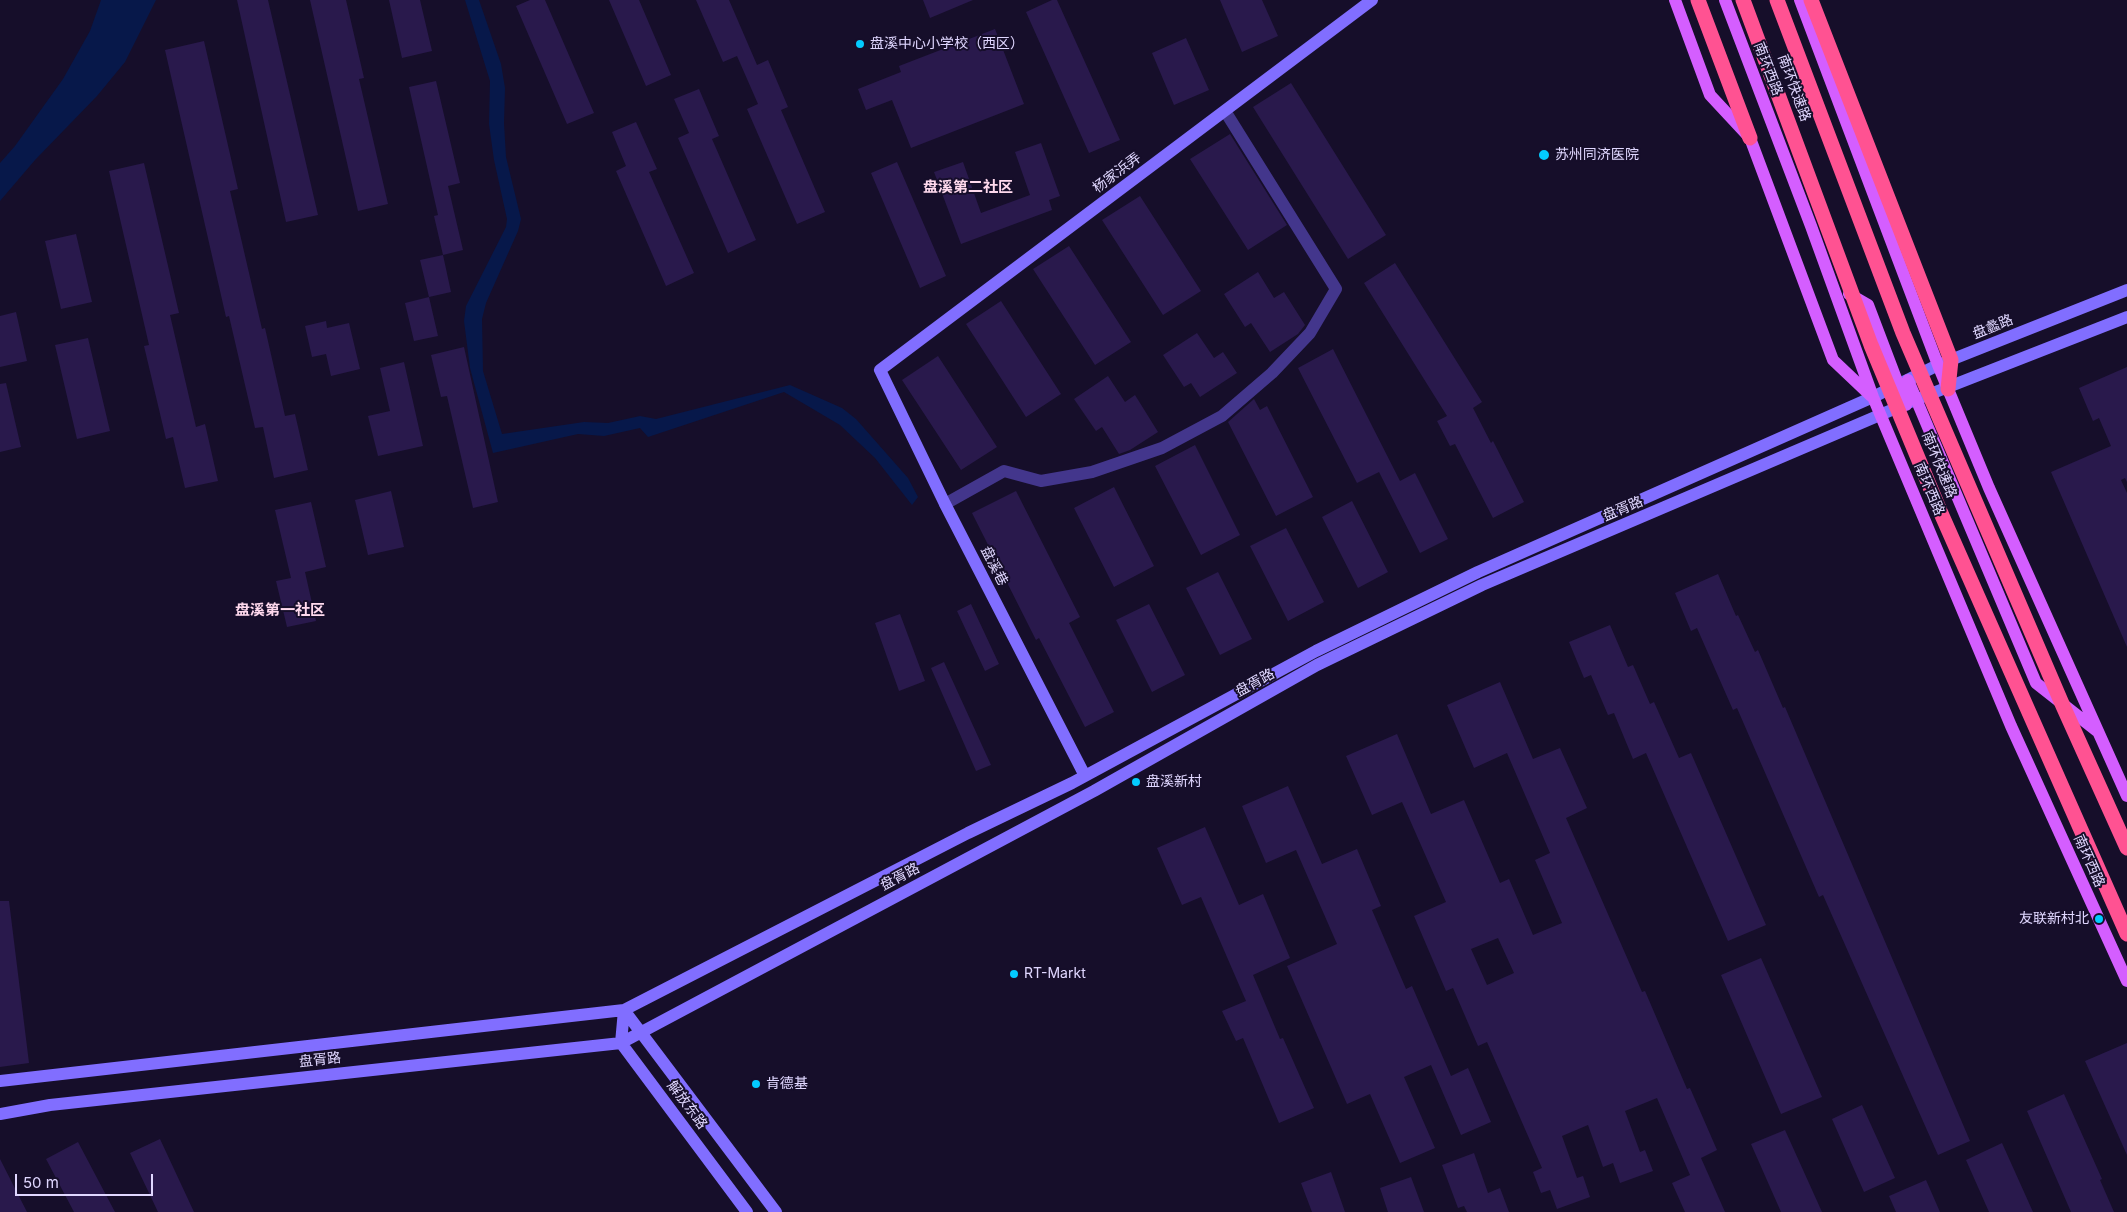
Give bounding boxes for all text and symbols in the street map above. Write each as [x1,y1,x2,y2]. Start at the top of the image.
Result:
place label: 盘溪中心小学校（西区） [870,36,1024,52]
marker: 盘溪中心小学校（西区） [854,38,866,50]
street label: 南环西路 [1750,40,1786,98]
street label: 南环快速路 [1774,52,1814,124]
place label: 苏州同济医院 [1555,147,1639,163]
marker: 苏州同济医院 [1537,148,1551,162]
street label: 杨家浜弄 [1090,149,1144,197]
district label: 盘溪第二社区 [923,178,1013,196]
street label: 盘蠡路 [1970,311,2016,343]
street label: 南环快速路 [1918,429,1960,501]
street label: 南环西路 [1910,460,1948,518]
street label: 盘胥路 [1600,493,1646,525]
street label: 盘溪巷 [977,543,1011,589]
district label: 盘溪第一社区 [235,601,325,619]
street label: 盘胥路 [1233,665,1277,701]
place label: 盘溪新村 [1146,774,1202,790]
marker: 盘溪新村 [1130,776,1142,788]
street label: 南环西路 [2070,832,2108,890]
street label: 盘胥路 [878,860,922,894]
place label: 友联新村北 [2019,911,2089,927]
marker: 友联新村北 [2093,913,2105,925]
place label: RT-Markt [1024,966,1086,982]
marker: RT-Markt [1008,968,1020,980]
street label: 盘胥路 [298,1049,342,1071]
place label: 肯德基 [766,1076,808,1092]
street label: 解放东路 [663,1078,711,1132]
marker: 肯德基 [750,1078,762,1090]
scale bar [18,1164,155,1196]
text: 50 m [23,1173,59,1192]

